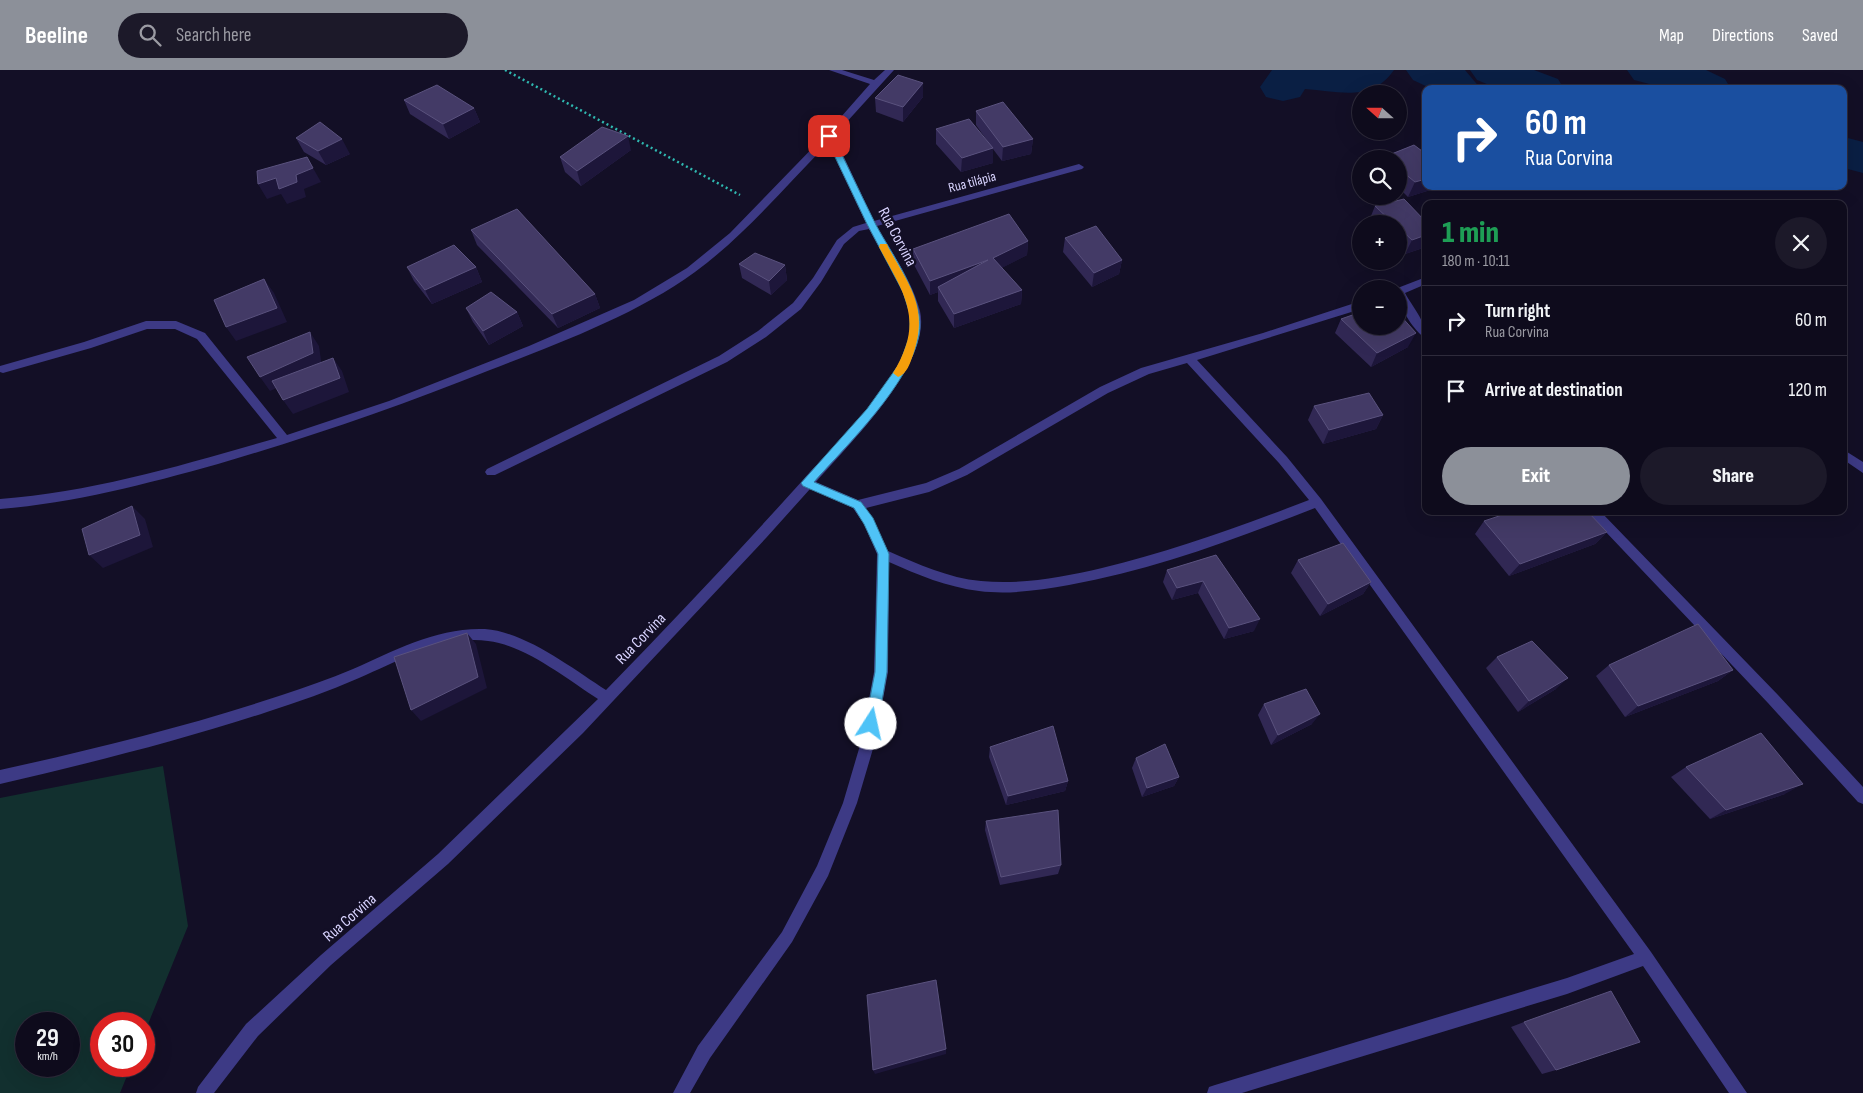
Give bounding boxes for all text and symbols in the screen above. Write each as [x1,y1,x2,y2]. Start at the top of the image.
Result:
search box [118,13,468,58]
text: Beeline [25,21,88,50]
icon: search [136,21,164,49]
text: Search here [176,24,251,47]
text: Map [1659,25,1684,46]
text: Directions [1712,25,1774,46]
text: Saved [1802,25,1838,46]
north arrow [1352,85,1408,140]
map controls [1352,85,1407,335]
text: 60 m [1525,102,1587,145]
icon: right [1442,105,1507,170]
pin [808,115,850,157]
icon: arrive [815,122,843,150]
text: Rua Corvina [1525,145,1613,172]
button: search [1352,150,1407,205]
street label: Rua tilápia [946,168,998,196]
street label: Rua Corvina [874,204,920,270]
button: + [1352,215,1407,270]
text: 1 min [1442,215,1499,251]
button: close [1775,217,1827,269]
text: 180 m · 10:11 [1442,252,1510,271]
button: − [1352,280,1407,335]
text: Turn right [1485,300,1550,323]
icon: right [1442,307,1470,335]
text: 60 m [1795,309,1827,332]
text: Rua Corvina [1485,323,1549,342]
icon: arrive [1442,377,1470,405]
text: Arrive at destination [1485,379,1623,402]
text: 120 m [1789,379,1827,402]
button: Exit [1442,447,1630,505]
button: Share [1640,447,1827,505]
street label: Rua Corvina [612,609,670,669]
position arrow [844,697,896,749]
street label: Rua Corvina [320,890,380,946]
speed limit sign: 30 [90,1012,155,1077]
text: 29 [36,1023,59,1054]
text: km/h [37,1049,58,1064]

